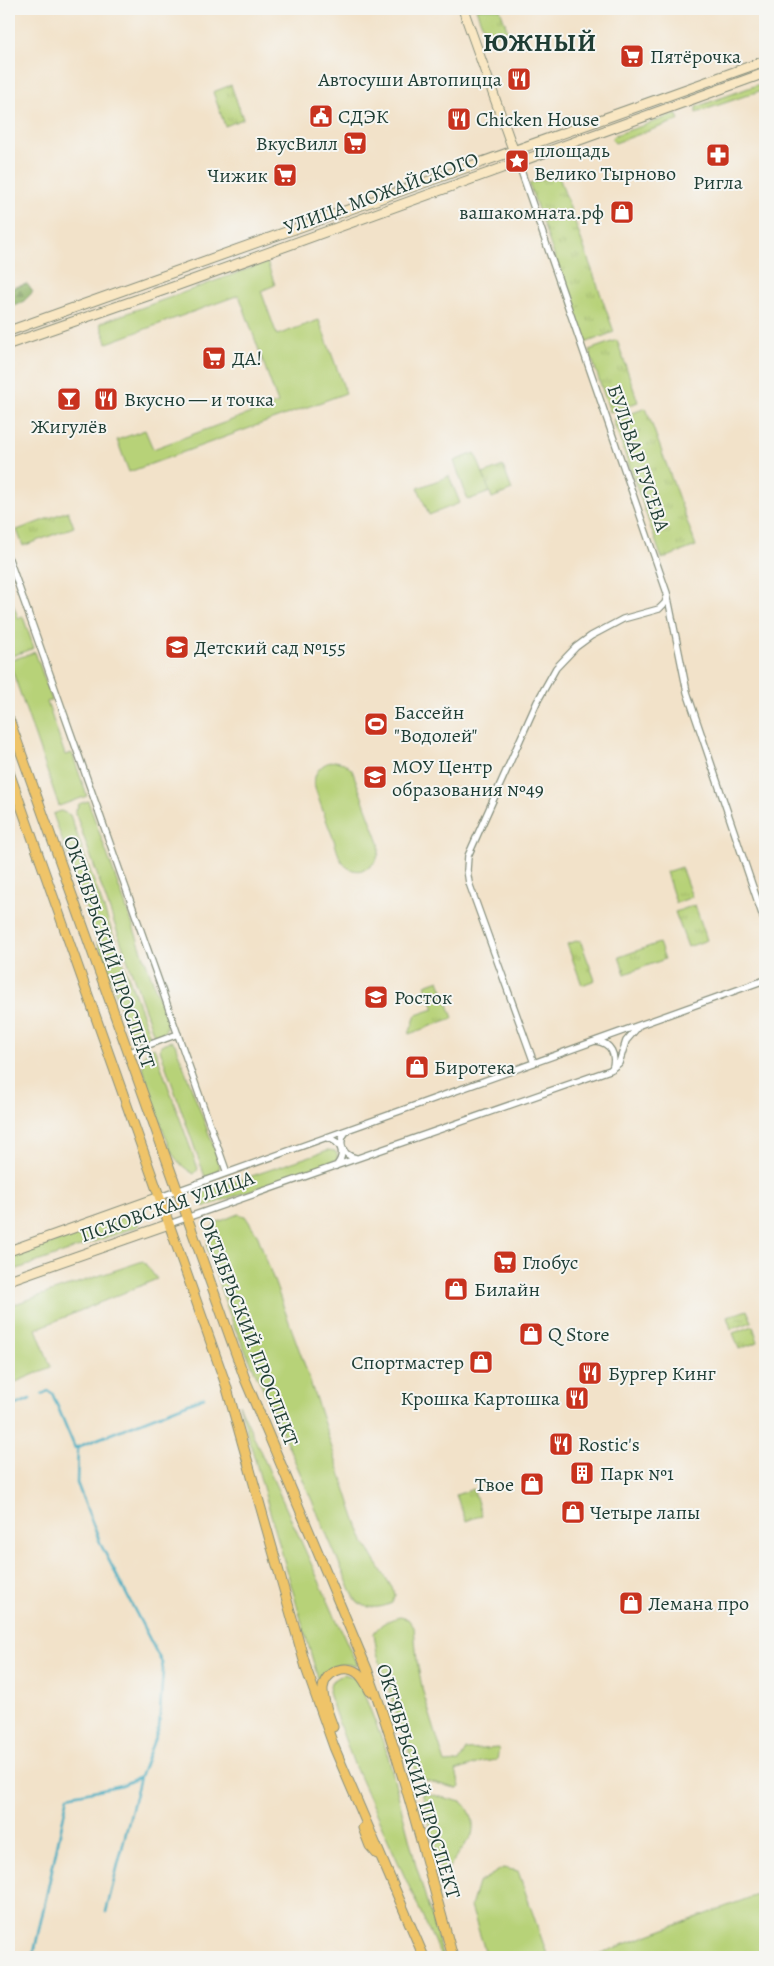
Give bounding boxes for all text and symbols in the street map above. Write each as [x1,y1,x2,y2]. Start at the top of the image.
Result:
district label: ЮЖНЫЙ [483,26,597,60]
supermarket icon: Пятёрочка [619,43,645,69]
place label: Пятёрочка [650,43,742,70]
place label: Автосуши Автопицца [317,66,503,93]
restaurant icon: Автосуши Автопицца [506,66,532,92]
public building icon: СДЭК [308,103,334,129]
place label: СДЭК [338,103,389,130]
restaurant icon: Chicken House [446,106,472,132]
place label: Chicken House [476,106,599,133]
place label: ВкусВилл [256,130,338,157]
supermarket icon: ВкусВилл [342,130,368,156]
place label: площадь Велико Тырново [534,137,676,187]
pharmacy icon: Ригла [705,142,731,168]
street label: УЛИЦА МОЖАЙСКОГО [280,146,482,241]
place icon: площадь Велико Тырново [504,148,530,174]
place label: Чижик [207,162,268,189]
supermarket icon: Чижик [272,162,298,188]
place label: Ригла [693,169,744,196]
place label: вашакомната.рф [459,199,604,226]
shop icon: вашакомната.рф [609,199,635,225]
supermarket icon: ДА! [201,345,227,371]
place label: ДА! [232,345,262,372]
street label: БУЛЬВАР ГУСЕВА [601,381,676,536]
bar icon: Жигулёв [56,386,82,412]
restaurant icon: Вкусно — и точка [93,386,119,412]
place label: Вкусно — и точка [124,386,275,413]
place label: Жигулёв [31,413,107,440]
school or university icon: Детский сад №155 [164,634,190,660]
place label: Детский сад №155 [194,634,346,661]
place label: Бассейн "Водолей" [394,699,478,749]
sports icon: Бассейн "Водолей" [363,711,389,737]
place label: МОУ Центр образования №49 [392,753,544,803]
school or university icon: МОУ Центр образования №49 [362,764,388,790]
street label: ОКТЯБРЬСКИЙ ПРОСПЕКТ [57,832,162,1072]
school or university icon: Росток [363,984,389,1010]
place label: Росток [394,984,452,1011]
shop icon: Биротека [404,1054,430,1080]
place label: Биротека [434,1054,516,1081]
street label: ПСКОВСКАЯ УЛИЦА [76,1164,258,1249]
street label: ОКТЯБРЬСКИЙ ПРОСПЕКТ [192,1212,305,1450]
supermarket icon: Глобус [492,1249,518,1275]
place label: Глобус [522,1249,579,1276]
shop icon: Билайн [443,1276,469,1302]
place label: Билайн [474,1276,540,1303]
shop icon: Q Store [518,1321,544,1347]
place label: Q Store [548,1321,610,1348]
place label: Спортмастер [351,1349,464,1376]
shop icon: Спортмастер [468,1349,494,1375]
restaurant icon: Бургер Кинг [577,1360,603,1386]
place label: Бургер Кинг [608,1360,717,1387]
place label: Крошка Картошка [401,1385,561,1412]
restaurant icon: Крошка Картошка [564,1385,590,1411]
restaurant icon: Rostic's [548,1431,574,1457]
place label: Rostic's [578,1431,640,1458]
building icon: Парк №1 [569,1460,595,1486]
place label: Парк №1 [600,1460,674,1487]
place label: Твое [475,1471,514,1498]
shop icon: Твое [519,1471,545,1497]
shop icon: Четыре лапы [560,1499,586,1525]
place label: Четыре лапы [590,1499,700,1526]
shop icon: Лемана про [618,1590,644,1616]
place label: Лемана про [648,1590,749,1617]
street label: ОКТЯБРЬСКИЙ ПРОСПЕКТ [370,1660,467,1902]

